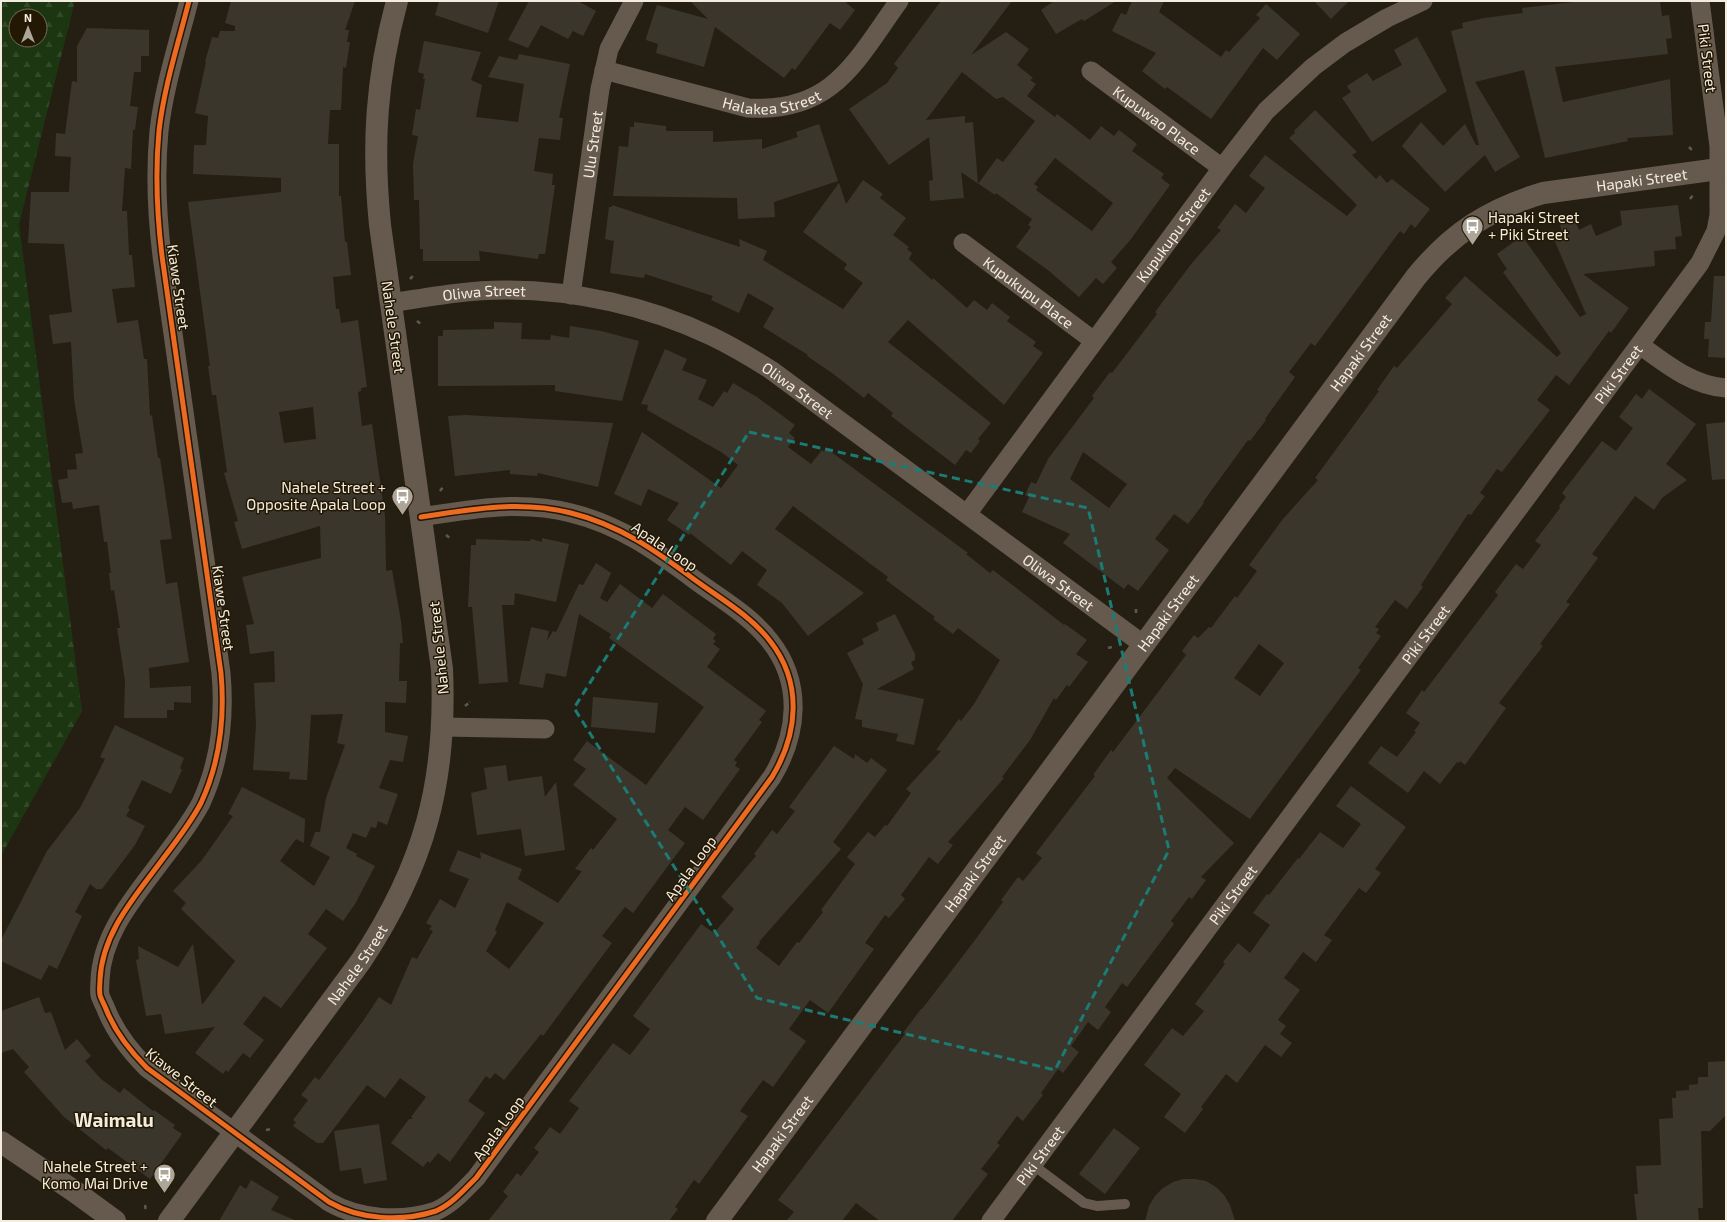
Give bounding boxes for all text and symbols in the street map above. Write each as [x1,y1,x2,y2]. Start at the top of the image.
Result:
north arrow [8,8,48,48]
text: N [24,11,32,24]
street label: Piki Street [1695,23,1721,94]
street label: Kupuwao Place [1110,82,1204,158]
street label: Halakea Street [721,86,824,117]
street label: Ulu Street [579,109,606,179]
street label: Hapaki Street [1595,164,1689,195]
street label: Kupukupu Street [1132,184,1214,286]
place label: Hapaki Street + Piki Street [1488,208,1580,243]
bus stop icon: Hapaki Street + Piki Street [1460,213,1486,246]
street label: Kiawe Street [164,243,194,331]
street label: Kupukupu Place [980,252,1077,332]
street label: Nahele Street [379,280,409,375]
street label: Oliwa Street [441,281,527,304]
street label: Hapaki Street [1326,310,1395,394]
street label: Piki Street [1590,340,1646,407]
street label: Oliwa Street [759,358,837,422]
place label: Nahele Street + Opposite Apala Loop [246,478,386,513]
bus stop icon: Nahele Street + Opposite Apala Loop [389,483,415,516]
street label: Apala Loop [629,517,701,575]
street label: Oliwa Street [1020,550,1098,614]
street label: Kiawe Street [209,564,239,652]
street label: Hapaki Street [1133,570,1202,655]
street label: Nahele Street [424,600,452,695]
street label: Piki Street [1397,601,1453,667]
street label: Hapaki Street [940,831,1009,915]
street label: Apala Loop [660,832,720,904]
street label: Piki Street [1205,861,1260,928]
street label: Nahele Street [323,921,391,1008]
street label: Kiawe Street [142,1043,222,1111]
street label: Hapaki Street [747,1091,817,1176]
street label: Apala Loop [468,1092,528,1164]
district label: Waimalu [74,1108,154,1131]
street label: Piki Street [1012,1122,1068,1188]
place label: Nahele Street + Komo Mai Drive [42,1157,148,1192]
bus stop icon: Nahele Street + Komo Mai Drive [151,1162,177,1195]

